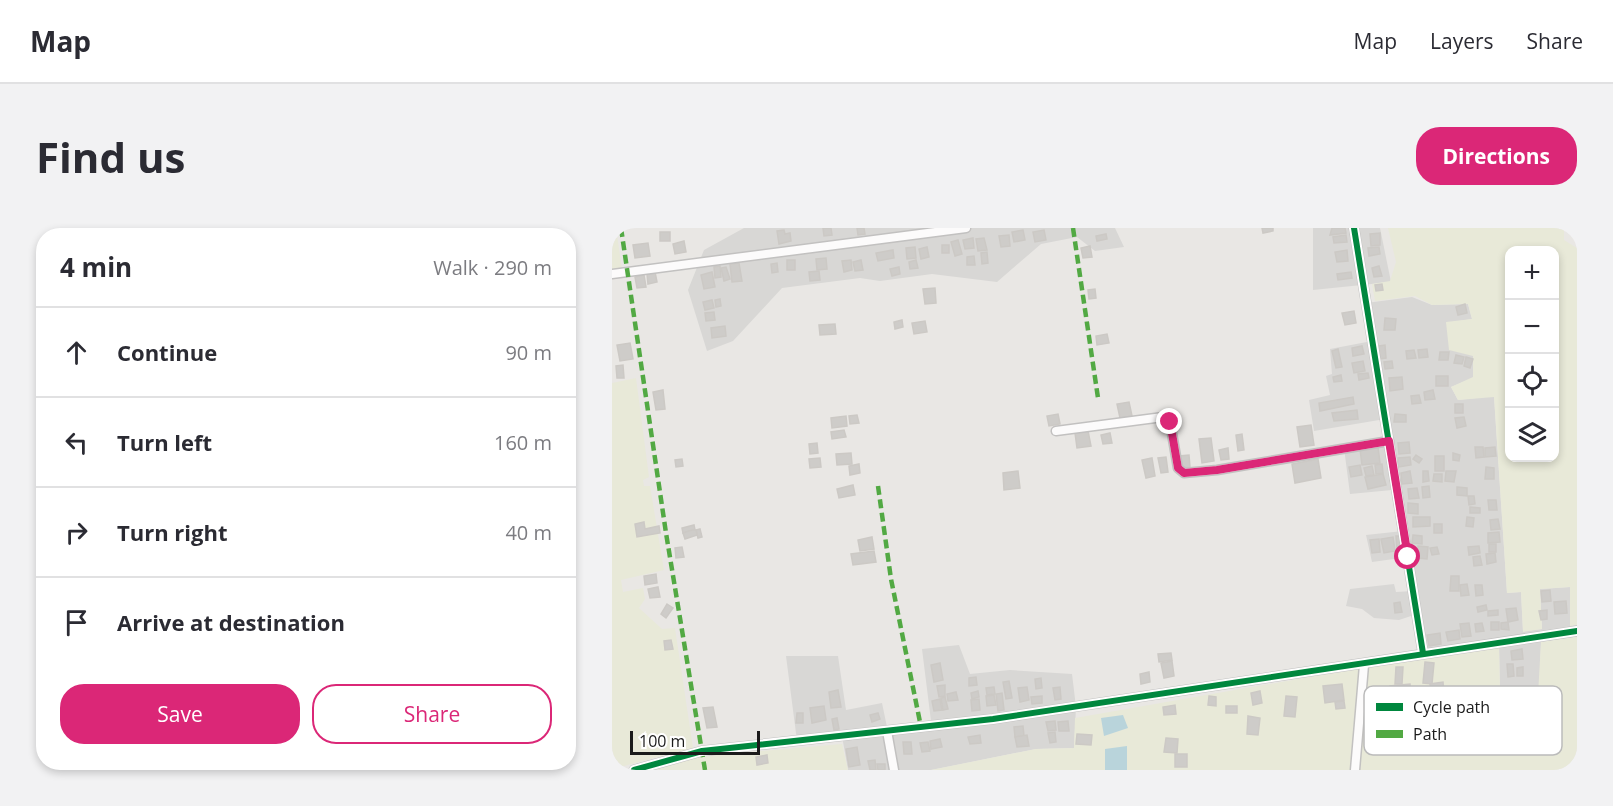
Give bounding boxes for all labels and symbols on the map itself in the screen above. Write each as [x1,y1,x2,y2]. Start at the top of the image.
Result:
route end [1156,408,1182,434]
route start [1394,543,1420,569]
legend [1364,686,1562,755]
text: Cycle path [1413,696,1490,718]
text: Path [1413,723,1447,745]
scale bar [630,728,760,756]

